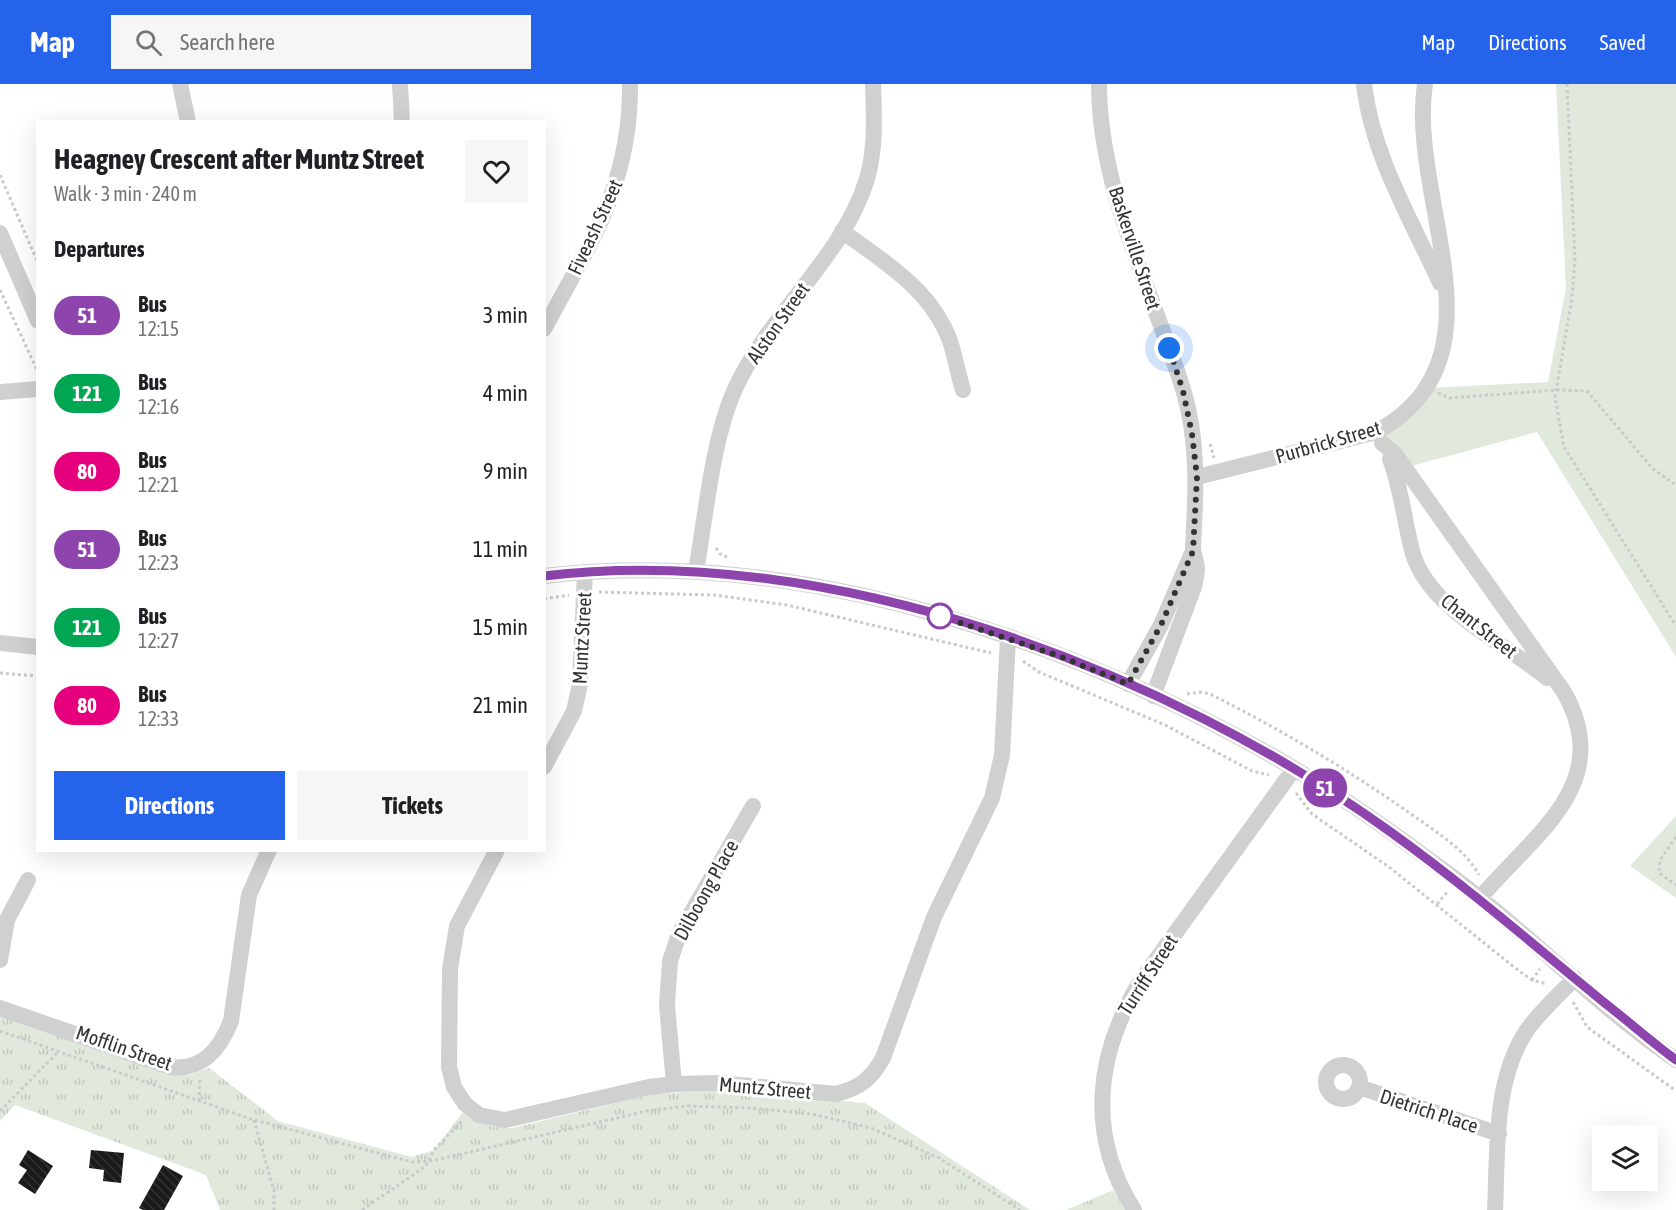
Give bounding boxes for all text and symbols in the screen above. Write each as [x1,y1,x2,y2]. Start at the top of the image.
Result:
search box [111,15,531,69]
text: Map [30,26,75,58]
icon: search [132,26,165,59]
text: Search here [180,29,275,55]
text: Map [1421,30,1455,54]
text: Directions [1488,30,1567,54]
text: Saved [1600,30,1646,54]
button: heart [465,140,528,203]
text: Heagney Crescent after Muntz Street [54,143,424,175]
street label: Fiveash Street [562,175,627,278]
text: Walk · 3 min · 240 m [54,182,197,205]
street label: Baskerville Street [1105,183,1166,313]
text: Departures [54,236,144,262]
street label: Alston Street [741,278,814,368]
text: Bus [138,291,167,317]
text: 3 min [483,302,528,328]
text: 51 [77,303,97,327]
text: 12:15 [138,317,179,340]
your location [1154,333,1184,363]
text: Bus [138,369,167,395]
text: 4 min [483,380,528,406]
text: 121 [72,381,102,405]
text: 12:16 [138,395,179,418]
street label: Purbrick Street [1273,415,1383,467]
text: Bus [138,447,167,473]
text: 9 min [483,458,528,484]
text: 80 [77,459,97,483]
text: 12:21 [138,473,179,496]
text: Bus [138,525,167,551]
text: 11 min [473,536,528,562]
text: 51 [77,537,97,561]
text: 12:23 [138,551,179,574]
street label: Chant Street [1437,589,1522,663]
street label: Muntz Street [568,591,595,685]
text: Bus [138,603,167,629]
unlabelled marker [927,603,953,629]
text: 15 min [473,614,528,640]
text: 121 [72,615,102,639]
text: 12:27 [138,629,179,652]
text: Bus [138,681,167,707]
text: 21 min [473,692,528,718]
text: 80 [77,693,97,717]
text: 12:33 [138,707,179,730]
line badge: 51 [1298,768,1352,808]
button: Directions [54,771,285,840]
button: Tickets [297,771,528,840]
text: 51 [1315,776,1335,800]
street label: Dilboong Place [669,836,743,944]
street label: Turriff Street [1113,930,1182,1019]
street label: Mofflin Street [73,1020,175,1075]
street label: Muntz Street [718,1072,812,1103]
street label: Dietrich Place [1377,1084,1481,1137]
map controls [1592,1125,1658,1191]
button: layers [1592,1125,1658,1191]

